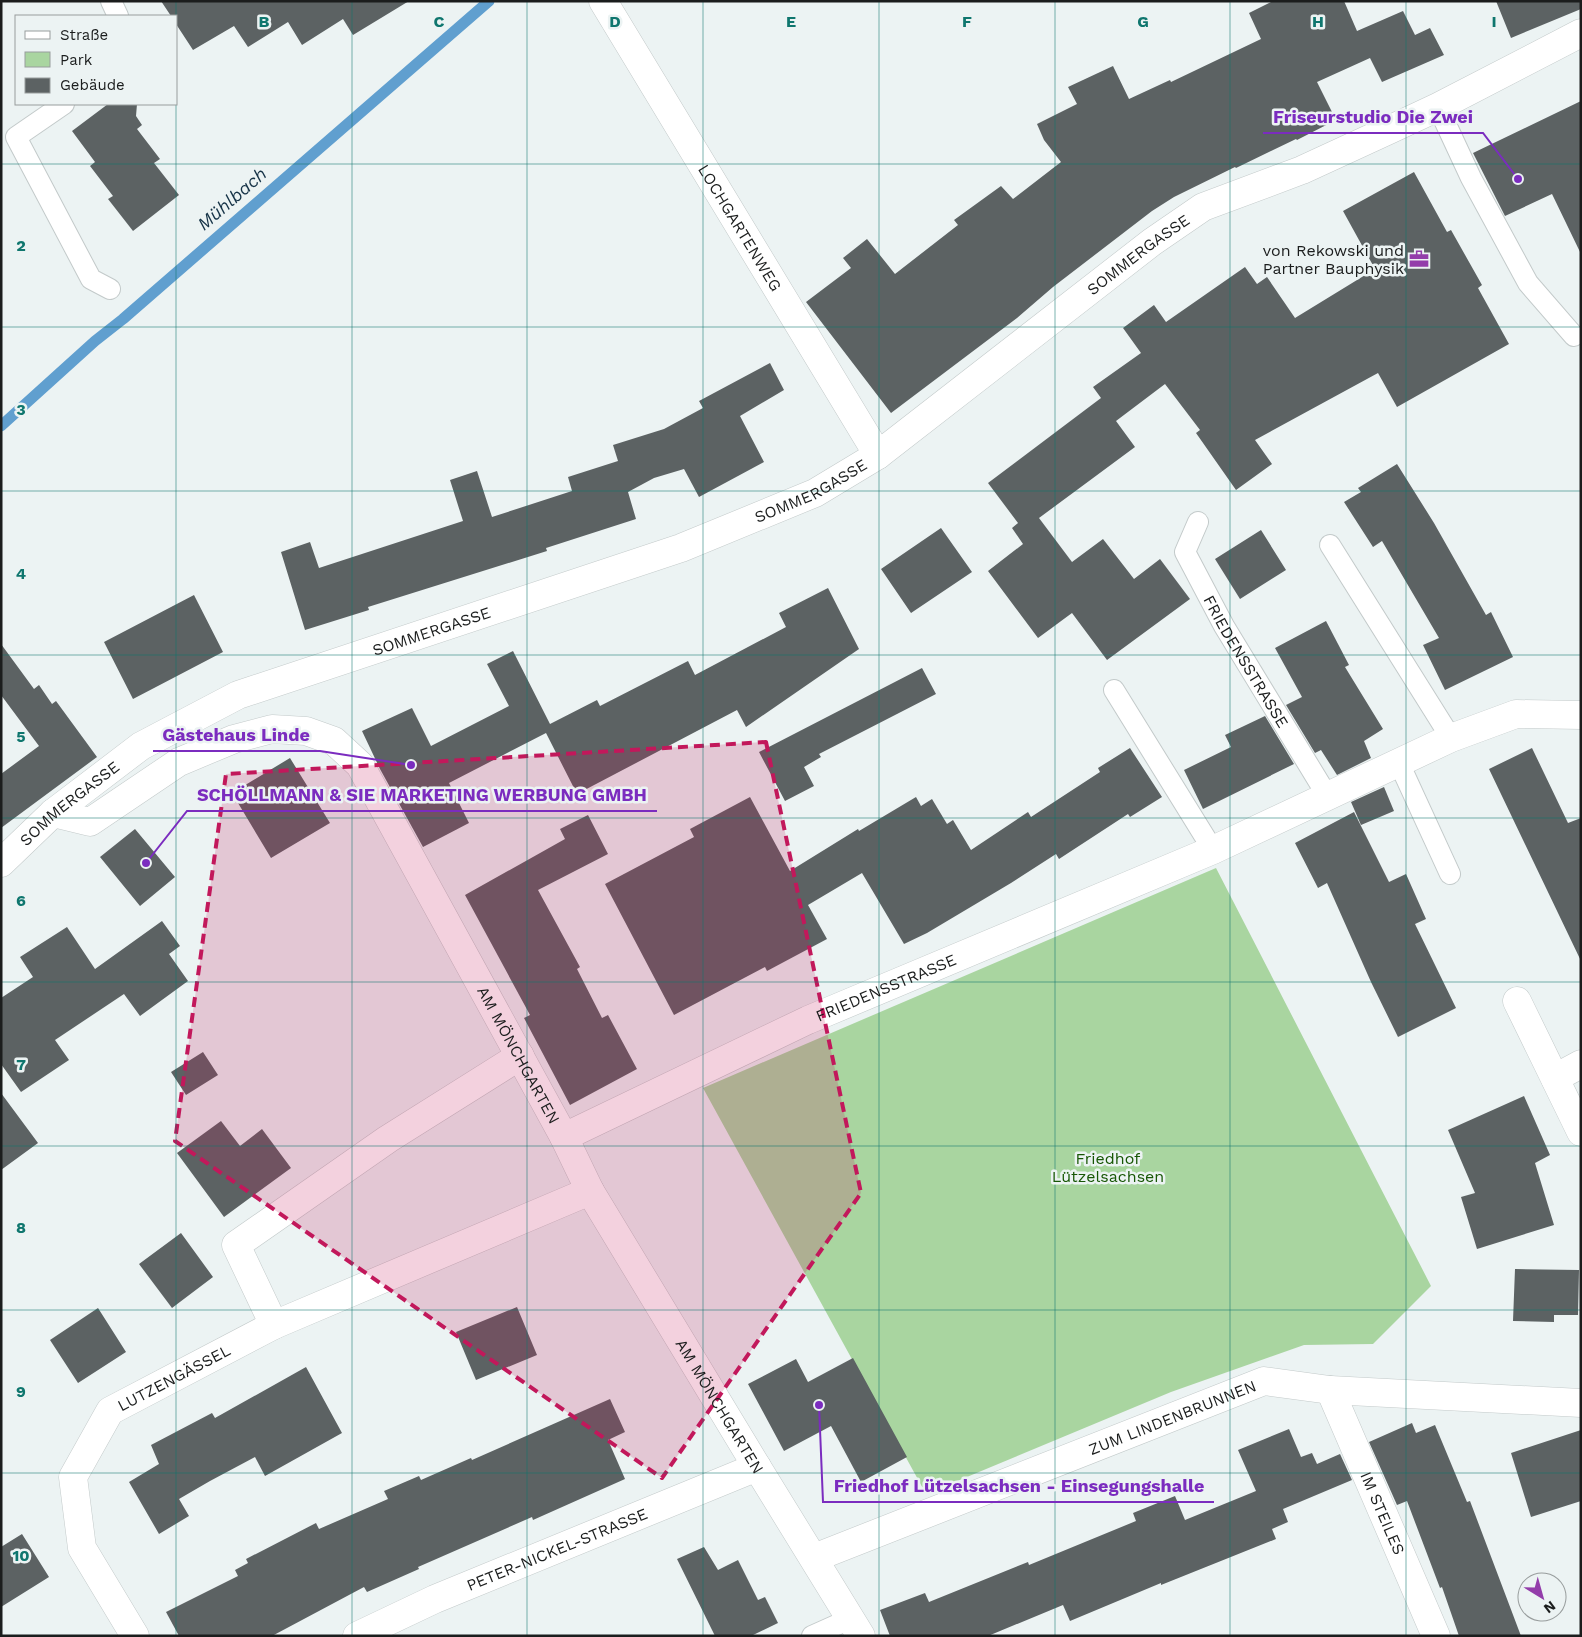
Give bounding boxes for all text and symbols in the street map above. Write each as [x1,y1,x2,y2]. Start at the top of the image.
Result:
text: B [259,12,270,31]
text: C [434,12,445,31]
text: D [609,12,621,31]
text: E [786,12,796,31]
text: F [962,12,972,31]
text: G [1137,12,1149,31]
text: H [1312,12,1324,31]
text: I [1491,12,1497,31]
legend [15,15,178,105]
text: Straße [60,26,108,44]
text: Park [60,51,93,69]
text: Gebäude [60,76,125,94]
callout: Friseurstudio Die Zwei [1263,100,1483,133]
text: Friseurstudio Die Zwei [1273,106,1473,127]
street label: LOCHGARTENWEG [694,161,786,295]
water label: Mühlbach [193,163,271,234]
street label: SOMMERGASSE [1083,210,1193,299]
text: 2 [16,236,26,255]
place label: von Rekowski und Partner Bauphysik [1263,241,1404,278]
office icon: von Rekowski und Partner Bauphysik [1408,248,1430,270]
text: 3 [16,400,26,419]
street label: SOMMERGASSE [752,455,870,527]
text: 4 [16,564,26,583]
street label: FRIEDENSSTRASSE [1200,592,1292,731]
street label: SOMMERGASSE [370,603,493,660]
callout: Gästehaus Linde [153,718,320,751]
text: Gästehaus Linde [162,724,310,745]
text: 5 [16,727,26,746]
street label: SOMMERGASSE [16,757,123,850]
callout: SCHÖLLMANN & SIE MARKETING WERBUNG GMBH [187,778,657,811]
text: SCHÖLLMANN & SIE MARKETING WERBUNG GMBH [197,784,647,805]
text: 6 [16,891,26,910]
street label: FRIEDENSSTRASSE [813,950,959,1026]
street label: AM MÖNCHGARTEN [473,983,564,1127]
text: 7 [16,1055,26,1074]
park label: Friedhof Lützelsachsen [1052,1149,1164,1186]
text: 8 [16,1218,26,1237]
street label: AM MÖNCHGARTEN [672,1335,768,1477]
street label: LUTZENGÄSSEL [114,1340,234,1415]
street label: ZUM LINDENBRUNNEN [1086,1376,1259,1459]
text: 9 [16,1382,26,1401]
callout: Friedhof Lützelsachsen - Einsegungshalle [823,1469,1214,1502]
street label: IM STEILES [1356,1469,1409,1558]
text: Friedhof Lützelsachsen - Einsegungshalle [834,1475,1204,1496]
street label: PETER-NICKEL-STRASSE [464,1504,650,1595]
text: 10 [12,1546,30,1565]
north arrow [1517,1572,1567,1622]
text: N [1541,1598,1559,1617]

